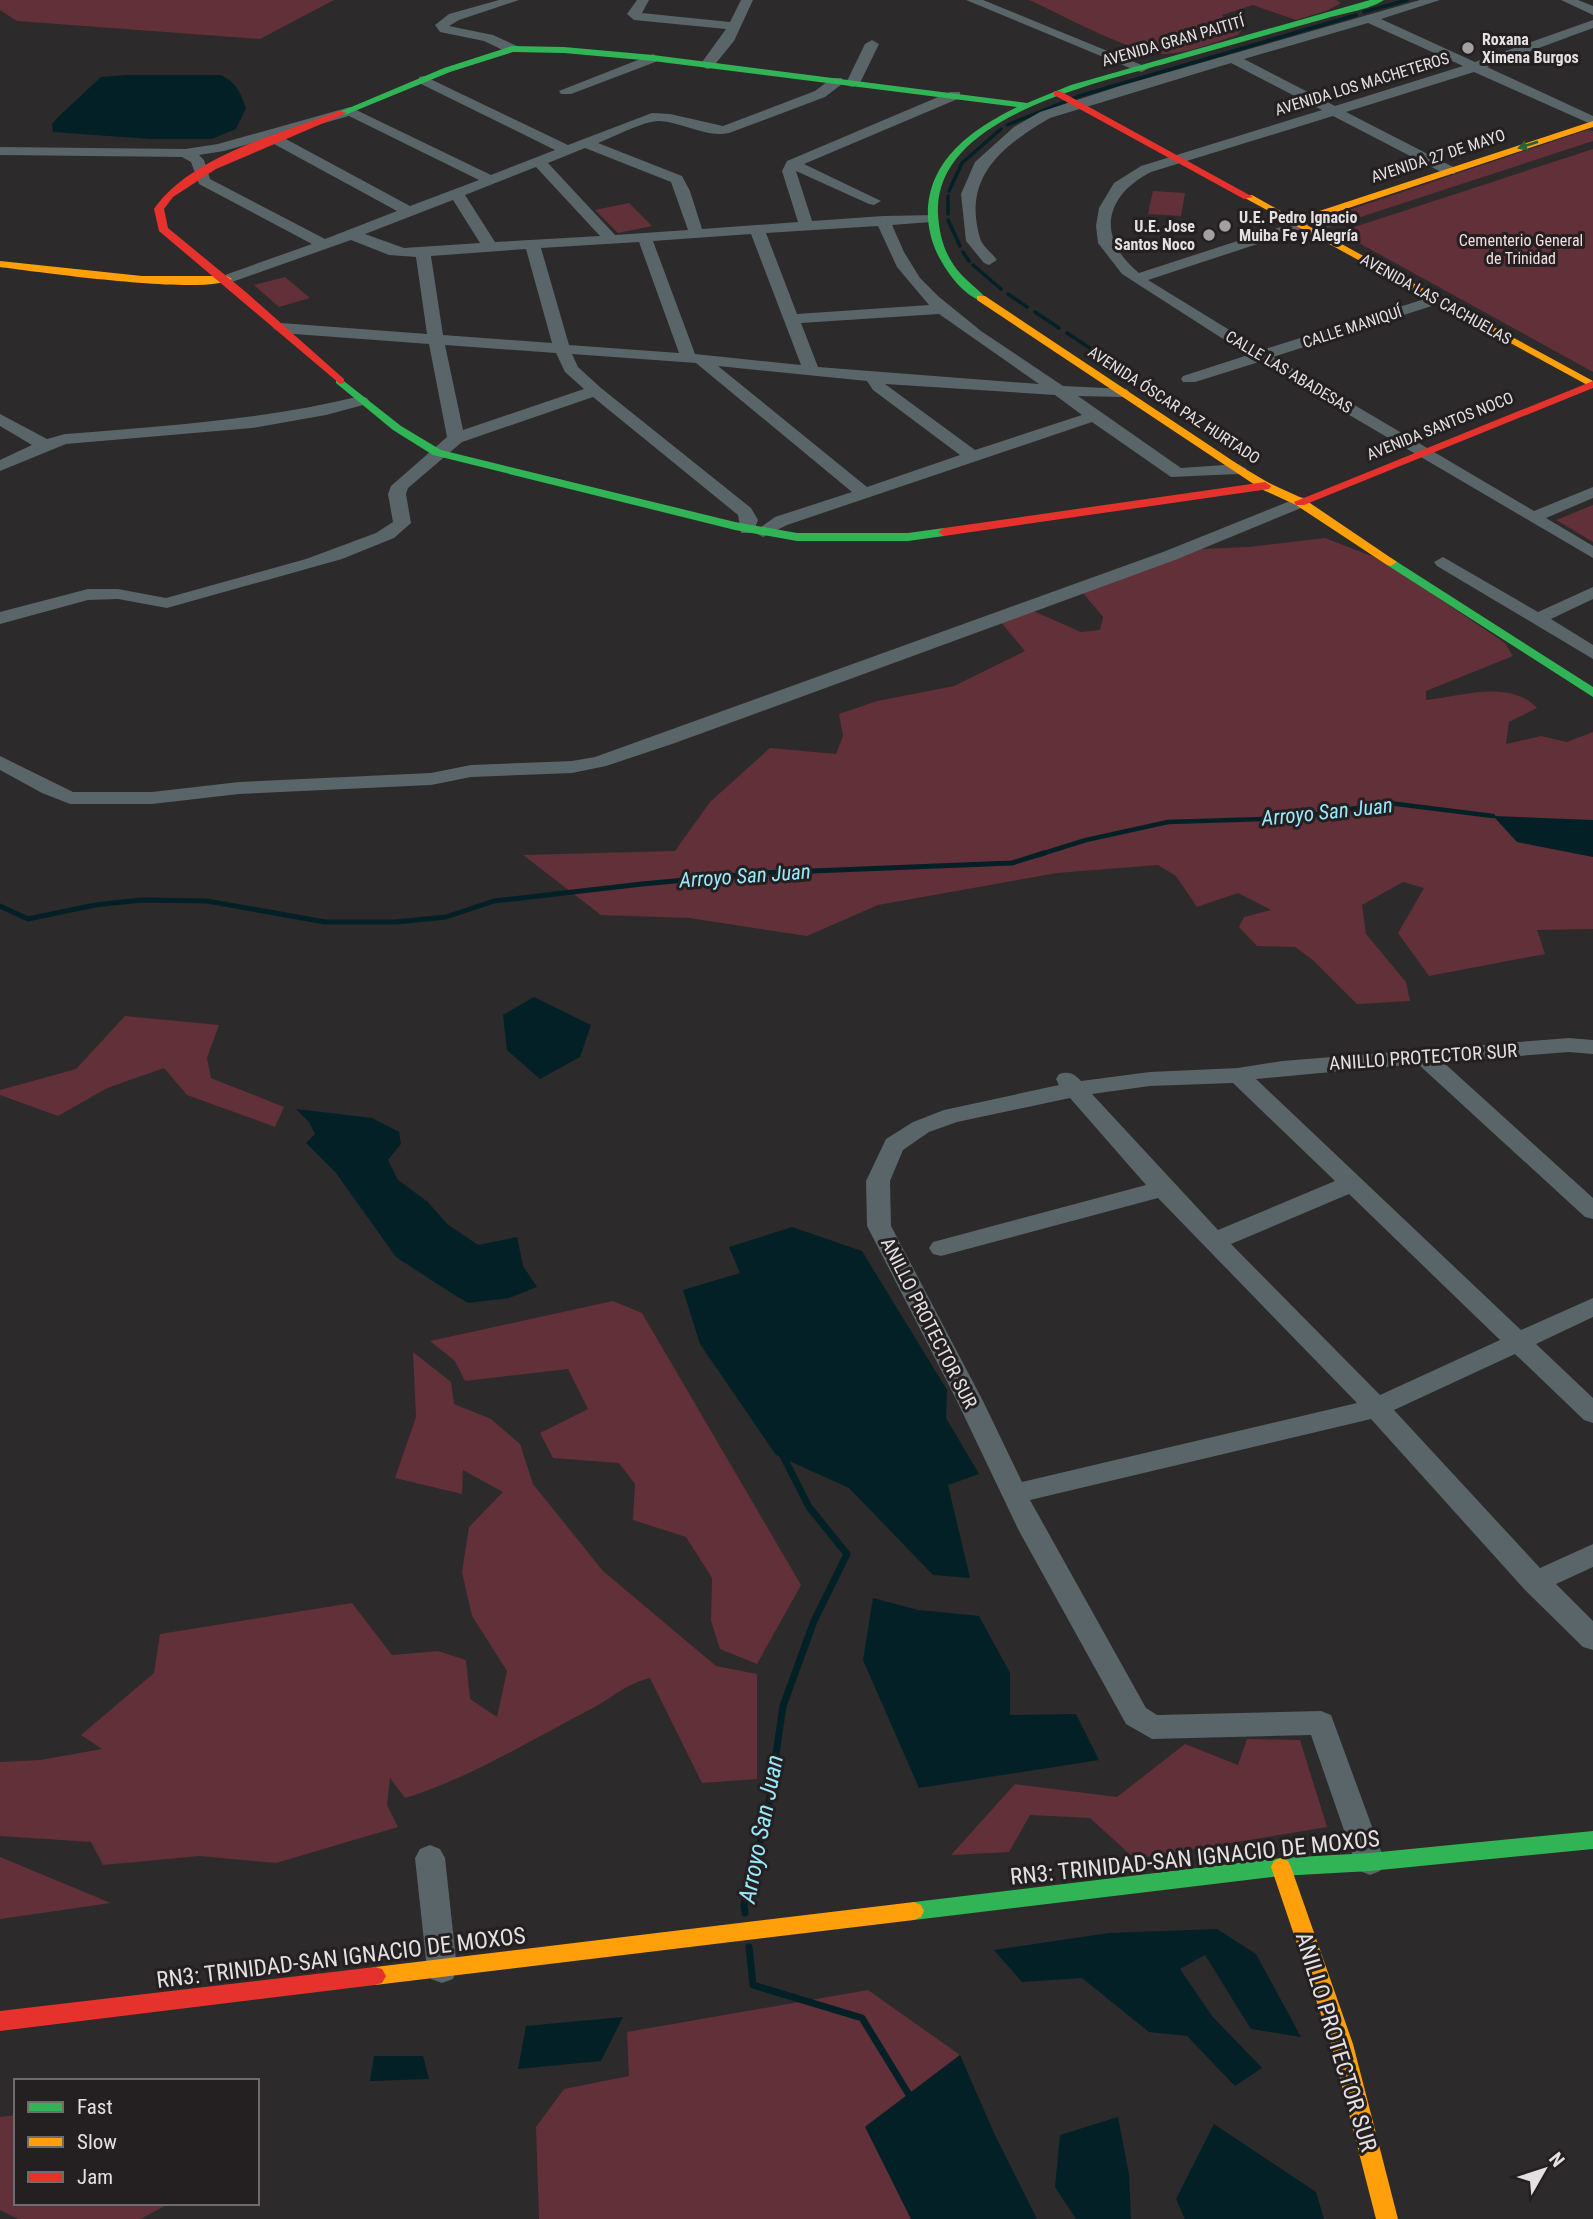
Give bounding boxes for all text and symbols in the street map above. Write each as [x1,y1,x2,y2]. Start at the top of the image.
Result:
street label: AVENIDA GRAN PAITITÍ [1100,11,1247,70]
place label: Roxana Ximena Burgos [1482,30,1579,67]
marker: Roxana Ximena Burgos [1460,40,1476,56]
street label: AVENIDA LOS MACHETEROS [1273,48,1451,120]
street label: AVENIDA 27 DE MAYO [1368,125,1508,187]
one-way arrow [1518,141,1539,151]
place label: U.E. Pedro Ignacio Muiba Fe y Alegría [1239,208,1359,245]
place label: U.E. Jose Santos Noco [1114,217,1195,254]
marker: U.E. Pedro Ignacio Muiba Fe y Alegría [1217,218,1233,234]
marker: U.E. Jose Santos Noco [1201,227,1217,243]
park label: Cementerio General de Trinidad [1459,231,1583,268]
street label: AVENIDA LAS CACHUELAS [1357,250,1515,348]
street label: CALLE MANIQUÍ [1300,302,1405,352]
street label: CALLE LAS ABADESAS [1222,327,1356,417]
street label: AVENIDA ÓSCAR PAZ HURTADO [1084,341,1264,468]
street label: AVENIDA SANTOS NOCO [1364,388,1516,464]
water label: Arroyo San Juan [1259,793,1394,831]
water label: Arroyo San Juan [678,859,811,893]
street label: ANILLO PROTECTOR SUR [1328,1039,1518,1075]
street label: ANILLO PROTECTOR SUR [876,1234,982,1412]
water label: Arroyo San Juan [733,1752,789,1906]
street label: RN3: TRINIDAD-SAN IGNACIO DE MOXOS [1009,1825,1381,1891]
street label: RN3: TRINIDAD-SAN IGNACIO DE MOXOS [155,1922,527,1994]
street label: ANILLO PROTECTOR SUR [1290,1929,1382,2155]
legend [14,2079,259,2205]
text: Fast [77,2095,113,2119]
text: Slow [77,2130,117,2154]
north arrow [1509,2135,1579,2205]
text: N [1544,2148,1569,2171]
text: Jam [77,2165,113,2189]

